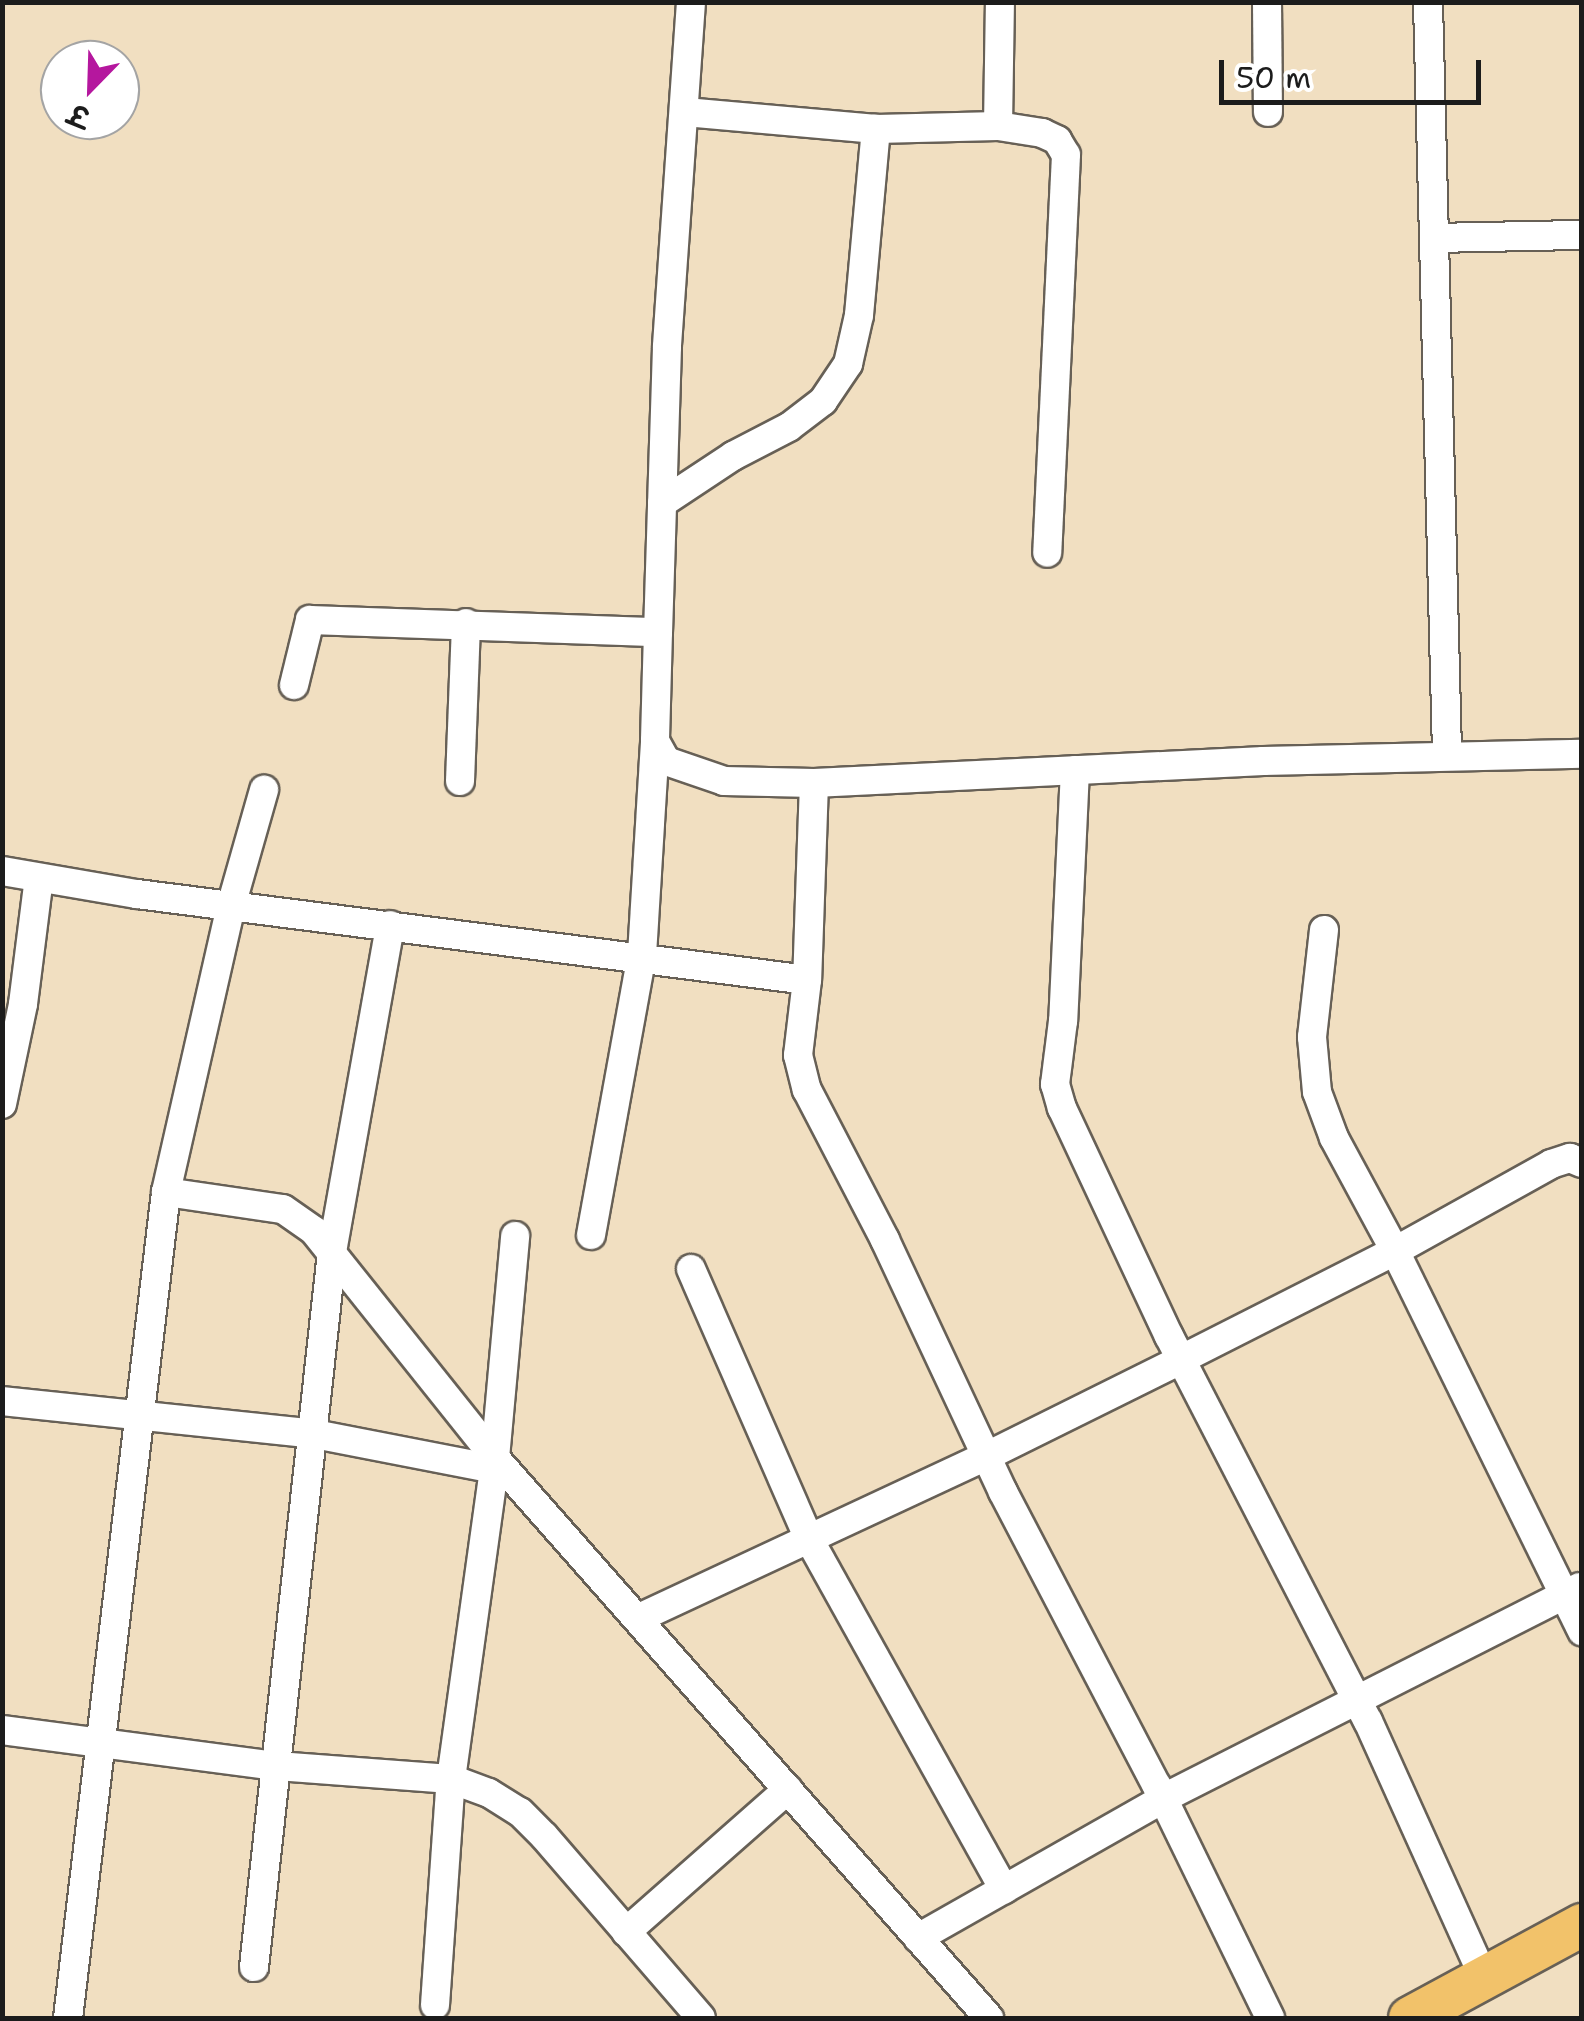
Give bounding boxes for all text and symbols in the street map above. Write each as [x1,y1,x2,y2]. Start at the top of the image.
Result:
north arrow [40,40,140,140]
scale bar [1224,40,1486,102]
text: 50 m [1236,57,1311,98]
text: उ [63,95,95,137]

